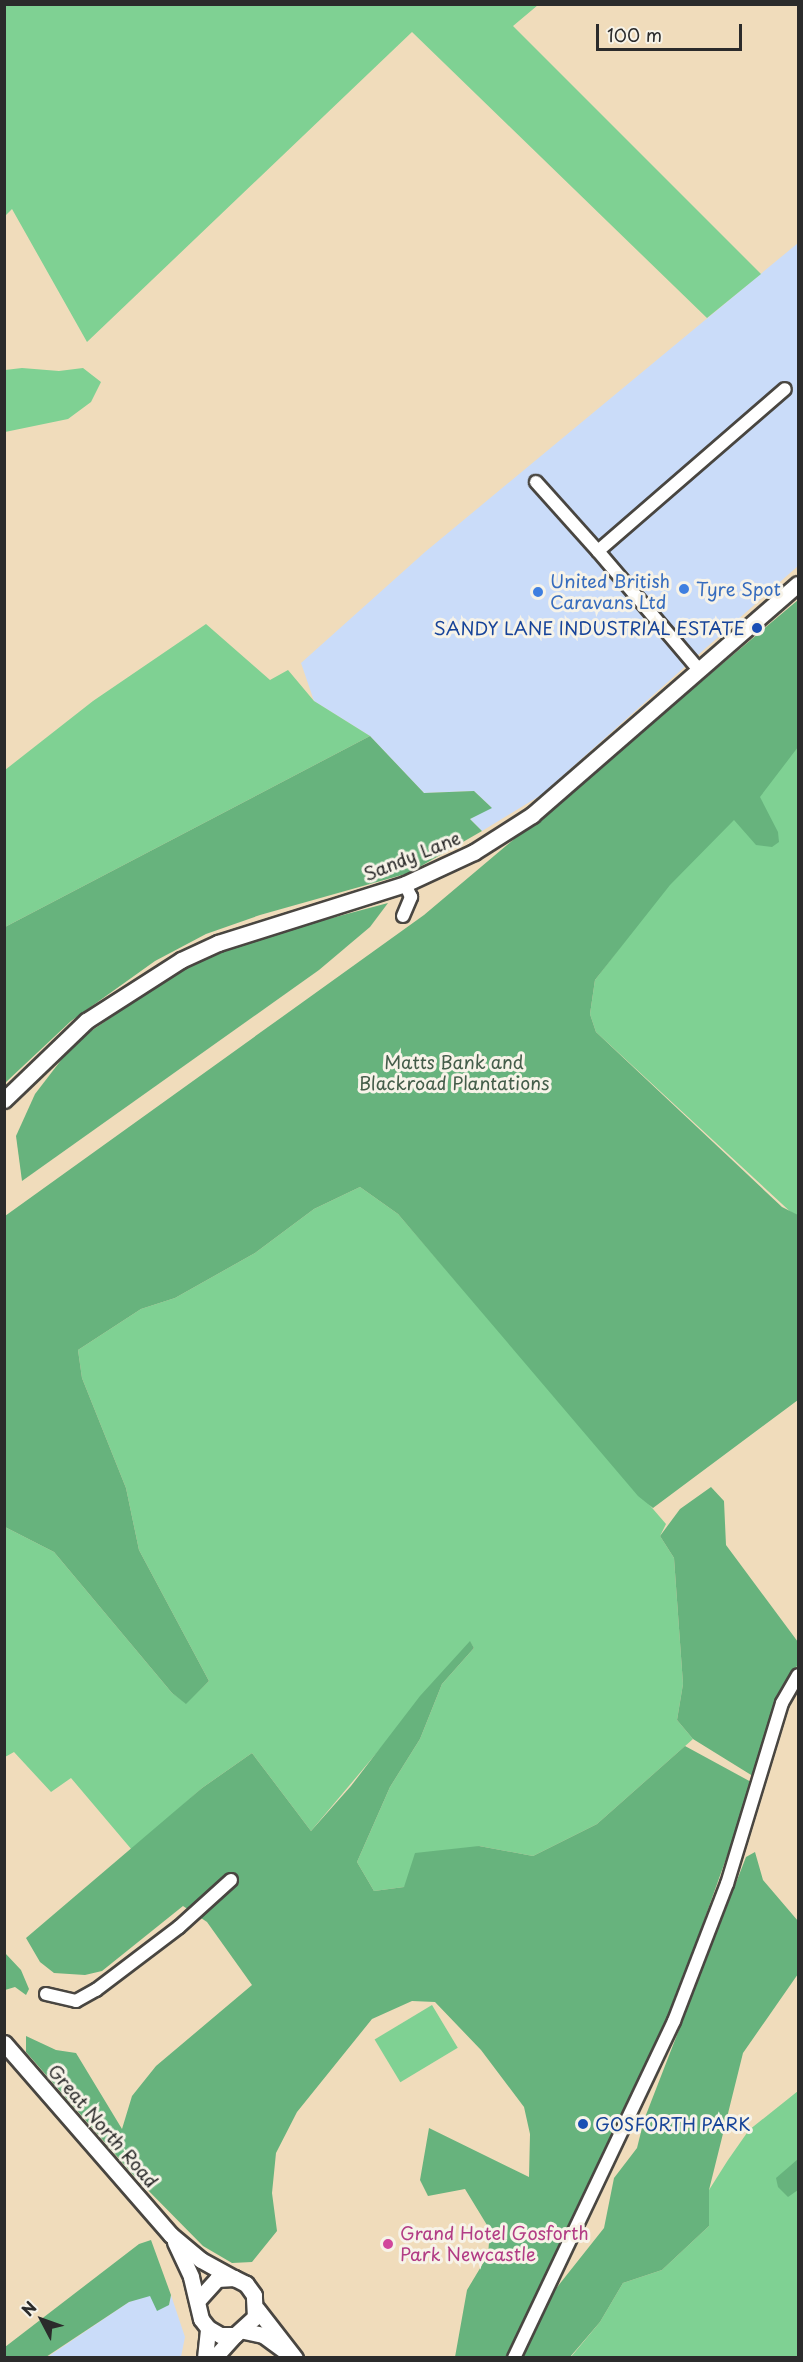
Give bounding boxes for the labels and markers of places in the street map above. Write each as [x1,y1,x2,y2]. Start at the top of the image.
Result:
place label: United British Caravans Ltd [550,571,671,614]
place label: Tyre Spot [696,578,780,600]
marker: Tyre Spot [677,582,691,596]
marker: United British Caravans Ltd [531,585,545,599]
place label: SANDY LANE INDUSTRIAL ESTATE [432,617,745,639]
marker: SANDY LANE INDUSTRIAL ESTATE [750,621,764,635]
place label: GOSFORTH PARK [595,2113,752,2135]
marker: GOSFORTH PARK [576,2117,590,2131]
place label: Grand Hotel Gosforth Park Newcastle [400,2223,590,2266]
marker: Grand Hotel Gosforth Park Newcastle [381,2237,395,2251]

